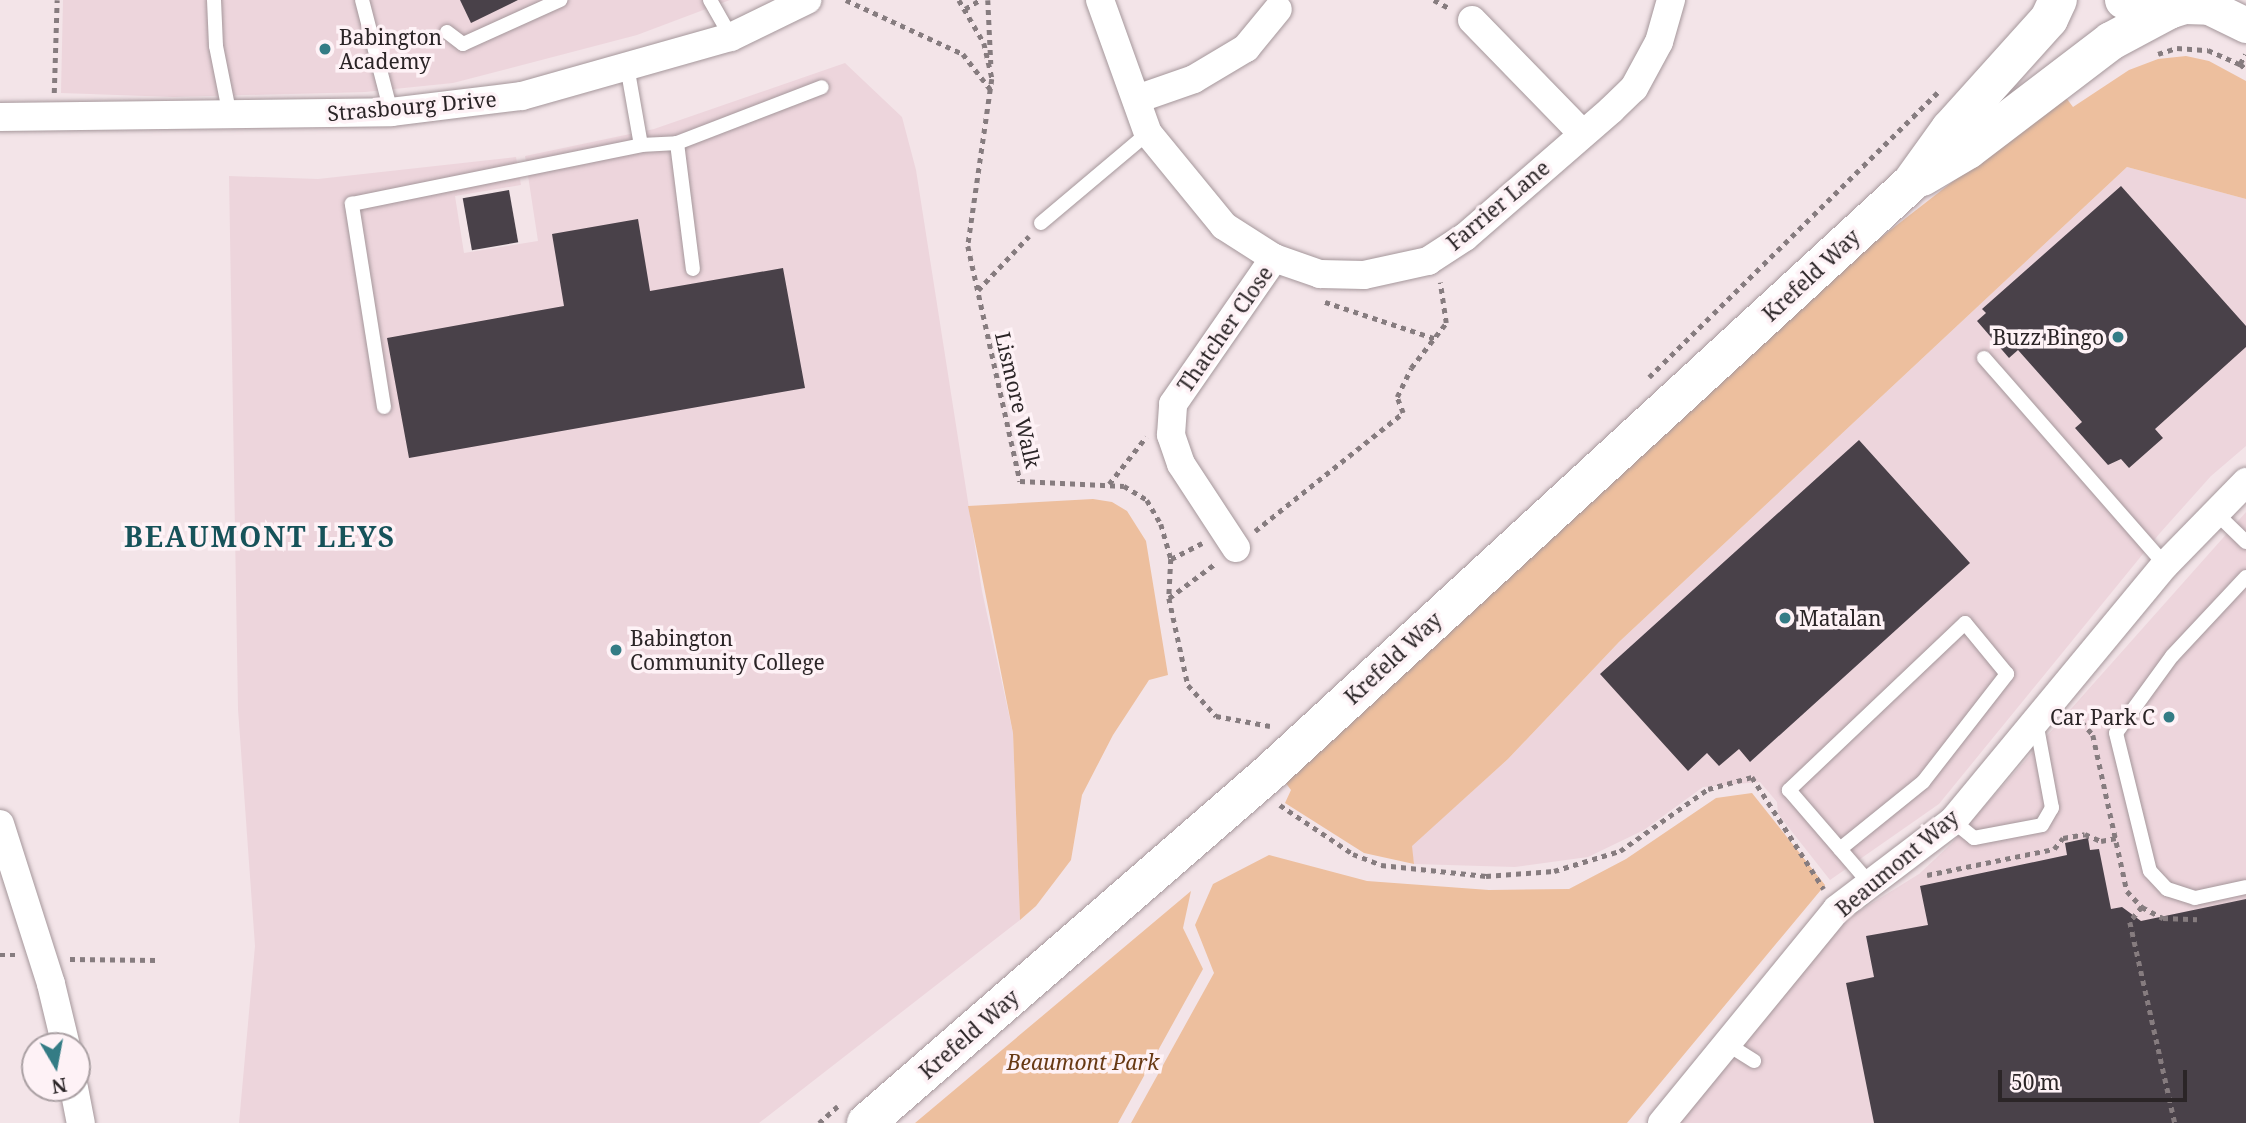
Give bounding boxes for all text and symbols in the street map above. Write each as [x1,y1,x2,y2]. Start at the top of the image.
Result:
place label: Babington Academy [339,24,442,74]
marker: Babington Academy [317,41,333,57]
street label: Strasbourg Drive [326,86,498,126]
street label: Farrier Lane [1442,155,1554,255]
street label: Krefeld Way [1757,224,1865,326]
street label: Thatcher Close [1172,261,1278,397]
place label: Buzz Bingo [1993,324,2104,350]
street label: Lismore Walk [990,329,1046,471]
marker: Buzz Bingo [2110,329,2126,345]
district label: BEAUMONT LEYS [126,519,394,553]
place label: Matalan [1799,605,1882,631]
street label: Krefeld Way [1339,607,1447,709]
marker: Matalan [1777,610,1793,626]
place label: Babington Community College [630,625,825,675]
marker: Babington Community College [608,642,624,658]
place label: Car Park C [2050,704,2155,730]
marker: Car Park C [2161,709,2177,725]
street label: Beaumont Way [1831,804,1963,922]
street label: Krefeld Way [914,984,1024,1084]
north arrow [21,1032,91,1102]
park label: Beaumont Park [1007,1049,1159,1075]
scale bar [2001,1056,2190,1100]
text: 50 m [2011,1068,2060,1096]
text: N [50,1072,69,1100]

